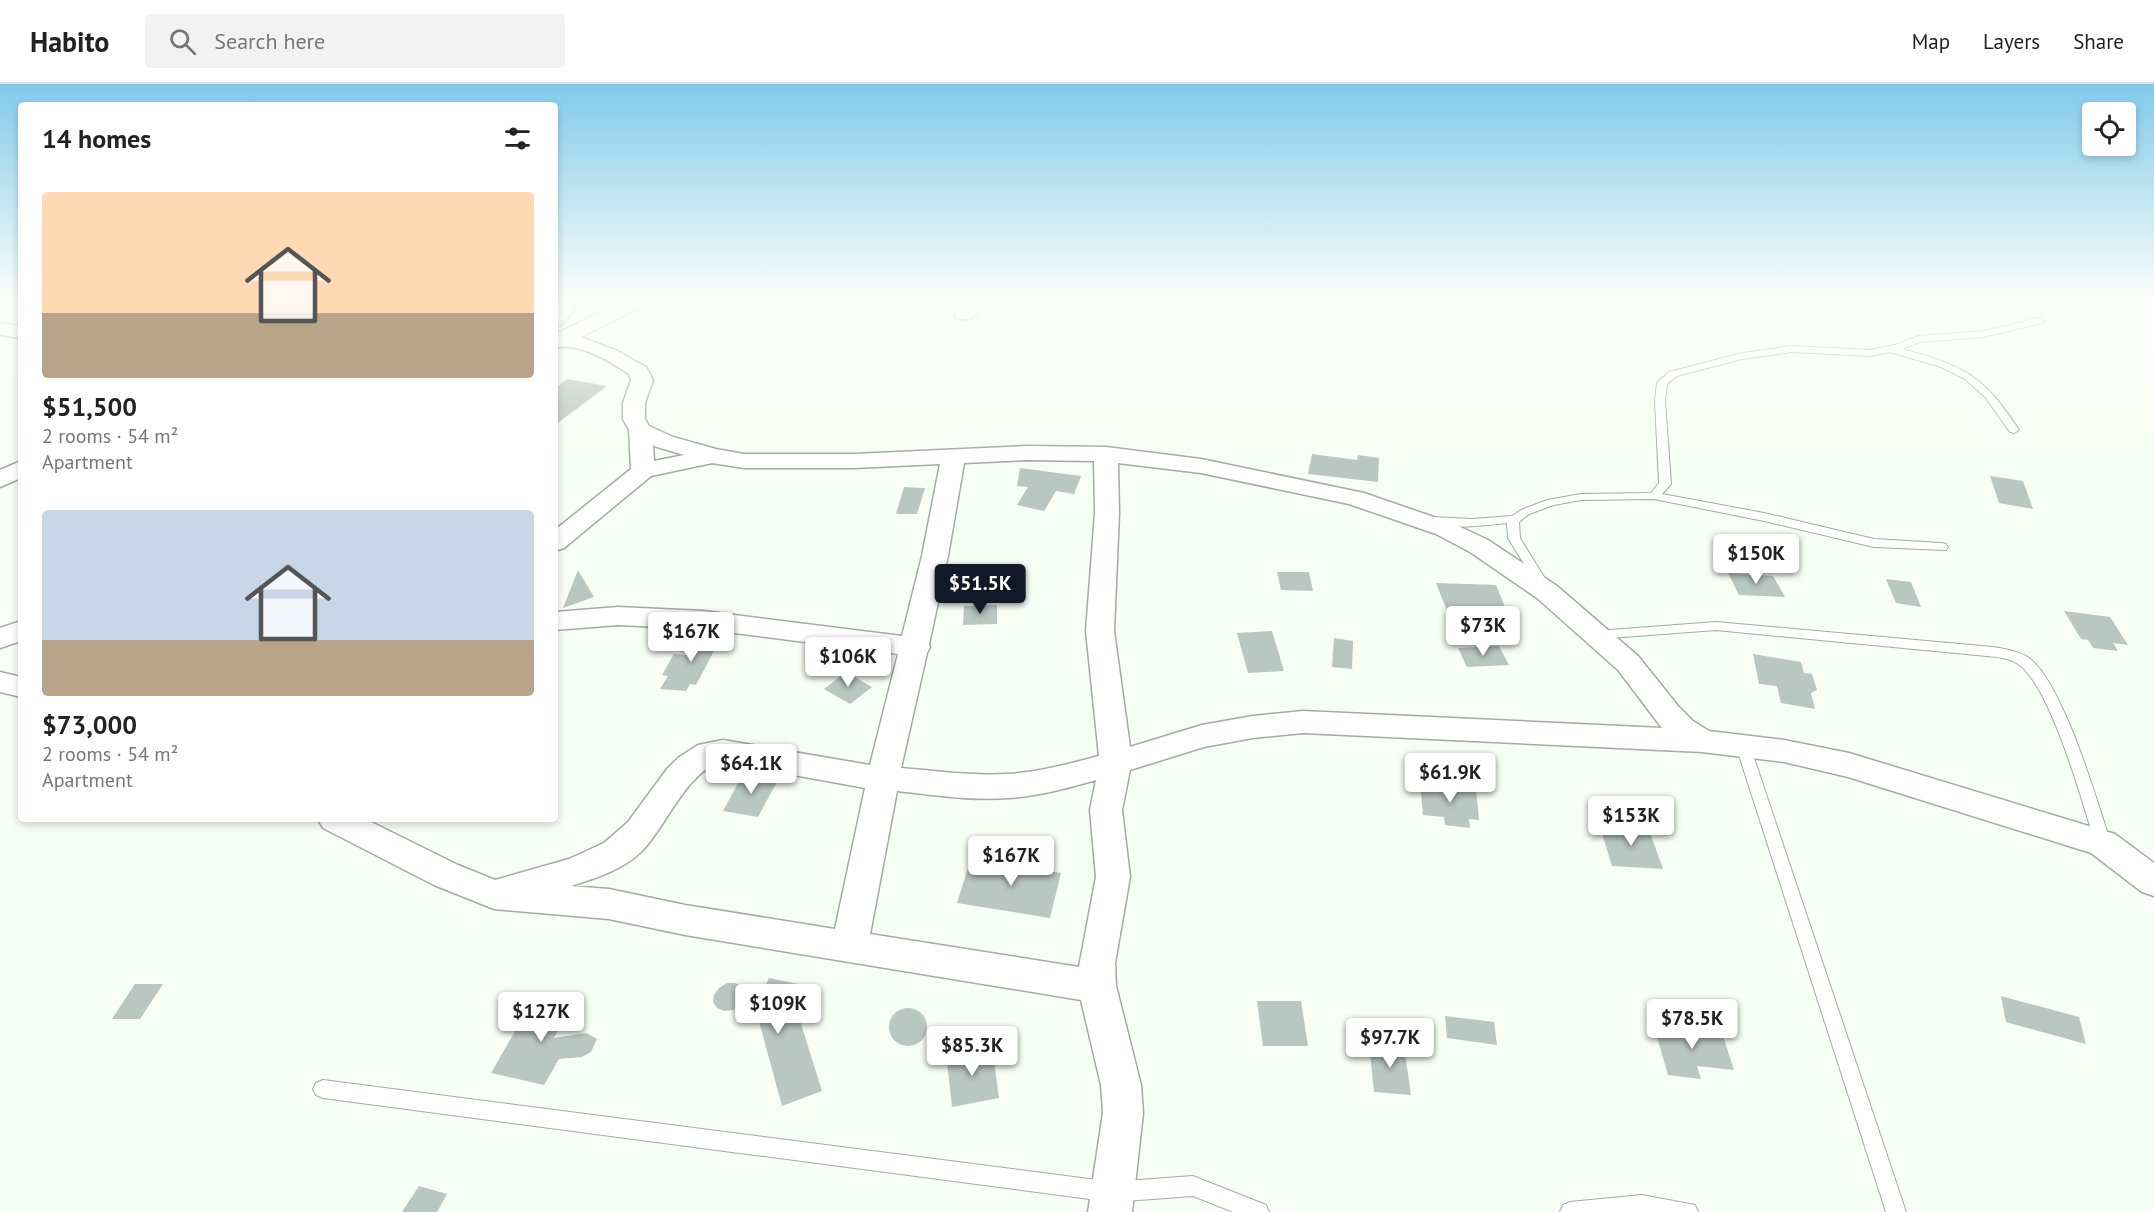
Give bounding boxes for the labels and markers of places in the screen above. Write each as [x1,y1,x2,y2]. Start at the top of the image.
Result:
pin: $150K [1714,534,1798,585]
pin: $51.5K [931,564,1029,615]
pin: $73K [1447,606,1519,657]
pin: $167K [649,612,733,663]
pin: $106K [806,637,890,688]
pin: $64.1K [702,744,800,795]
pin: $61.9K [1401,753,1499,804]
pin: $153K [1589,796,1673,847]
pin: $167K [969,836,1053,887]
pin: $109K [736,984,820,1035]
pin: $127K [499,992,583,1043]
pin: $78.5K [1643,999,1741,1050]
pin: $97.7K [1341,1018,1439,1069]
pin: $85.3K [923,1026,1021,1077]

